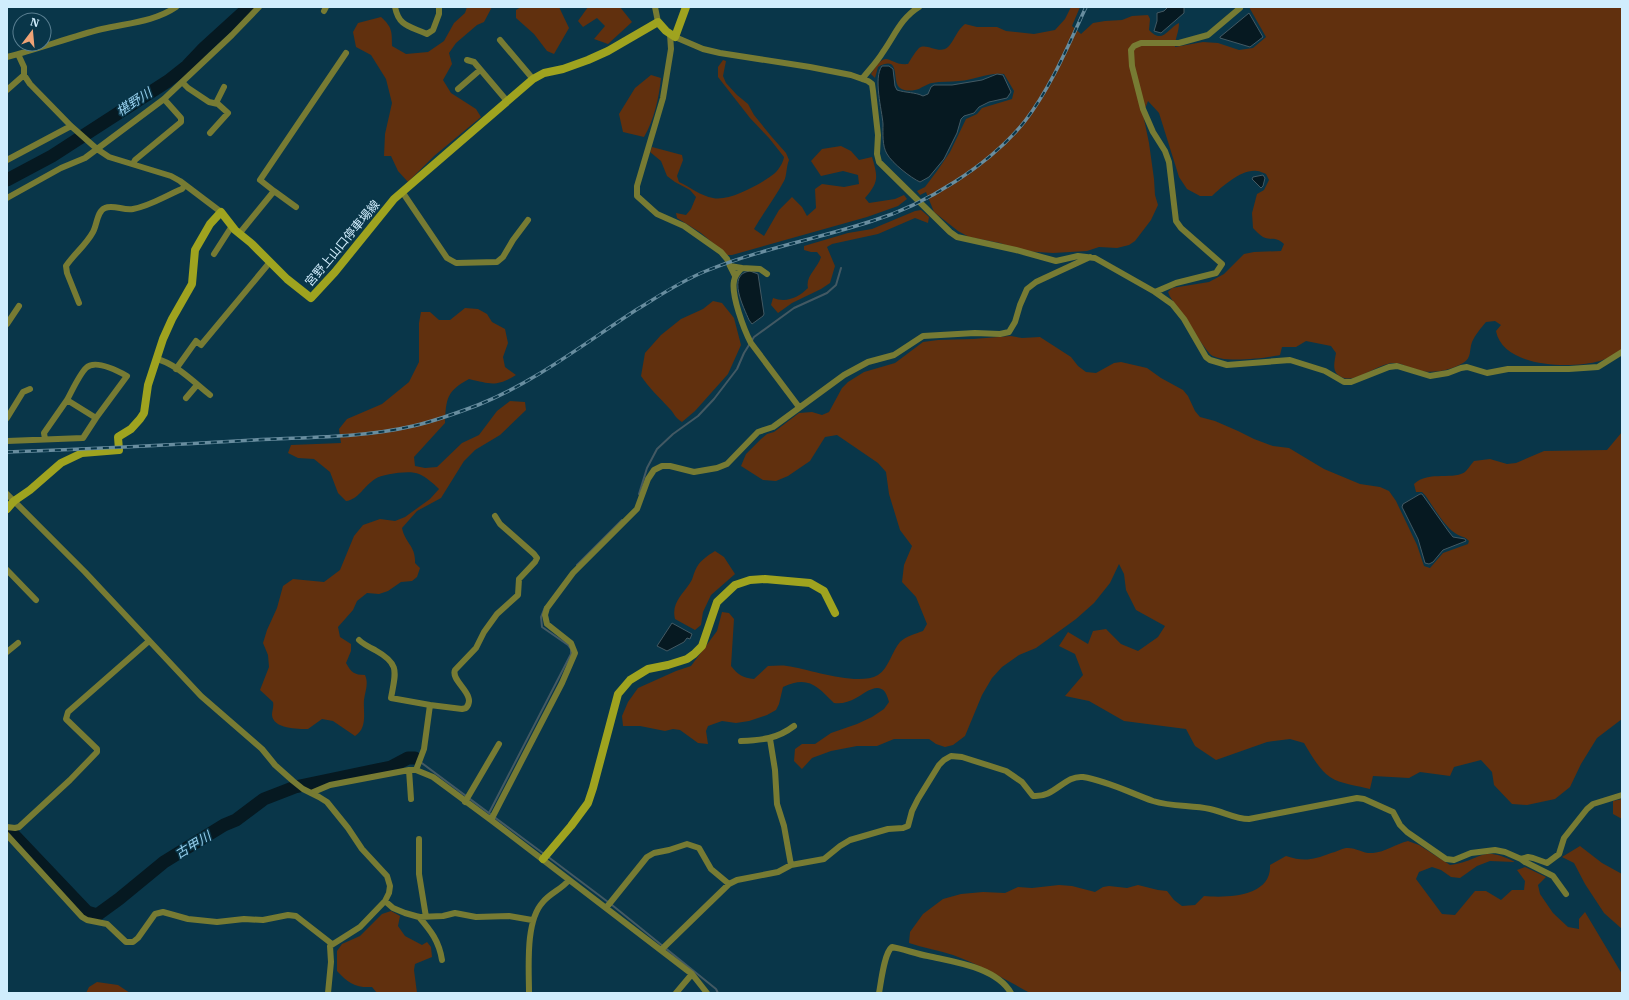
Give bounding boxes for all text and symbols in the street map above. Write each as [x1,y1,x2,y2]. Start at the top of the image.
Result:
north arrow [12,12,52,52]
text: N [29,14,41,30]
water label: 椹野川 [113,83,157,120]
street label: 宮野上山口停車場線 [302,197,382,289]
water label: 古甲川 [172,827,216,862]

